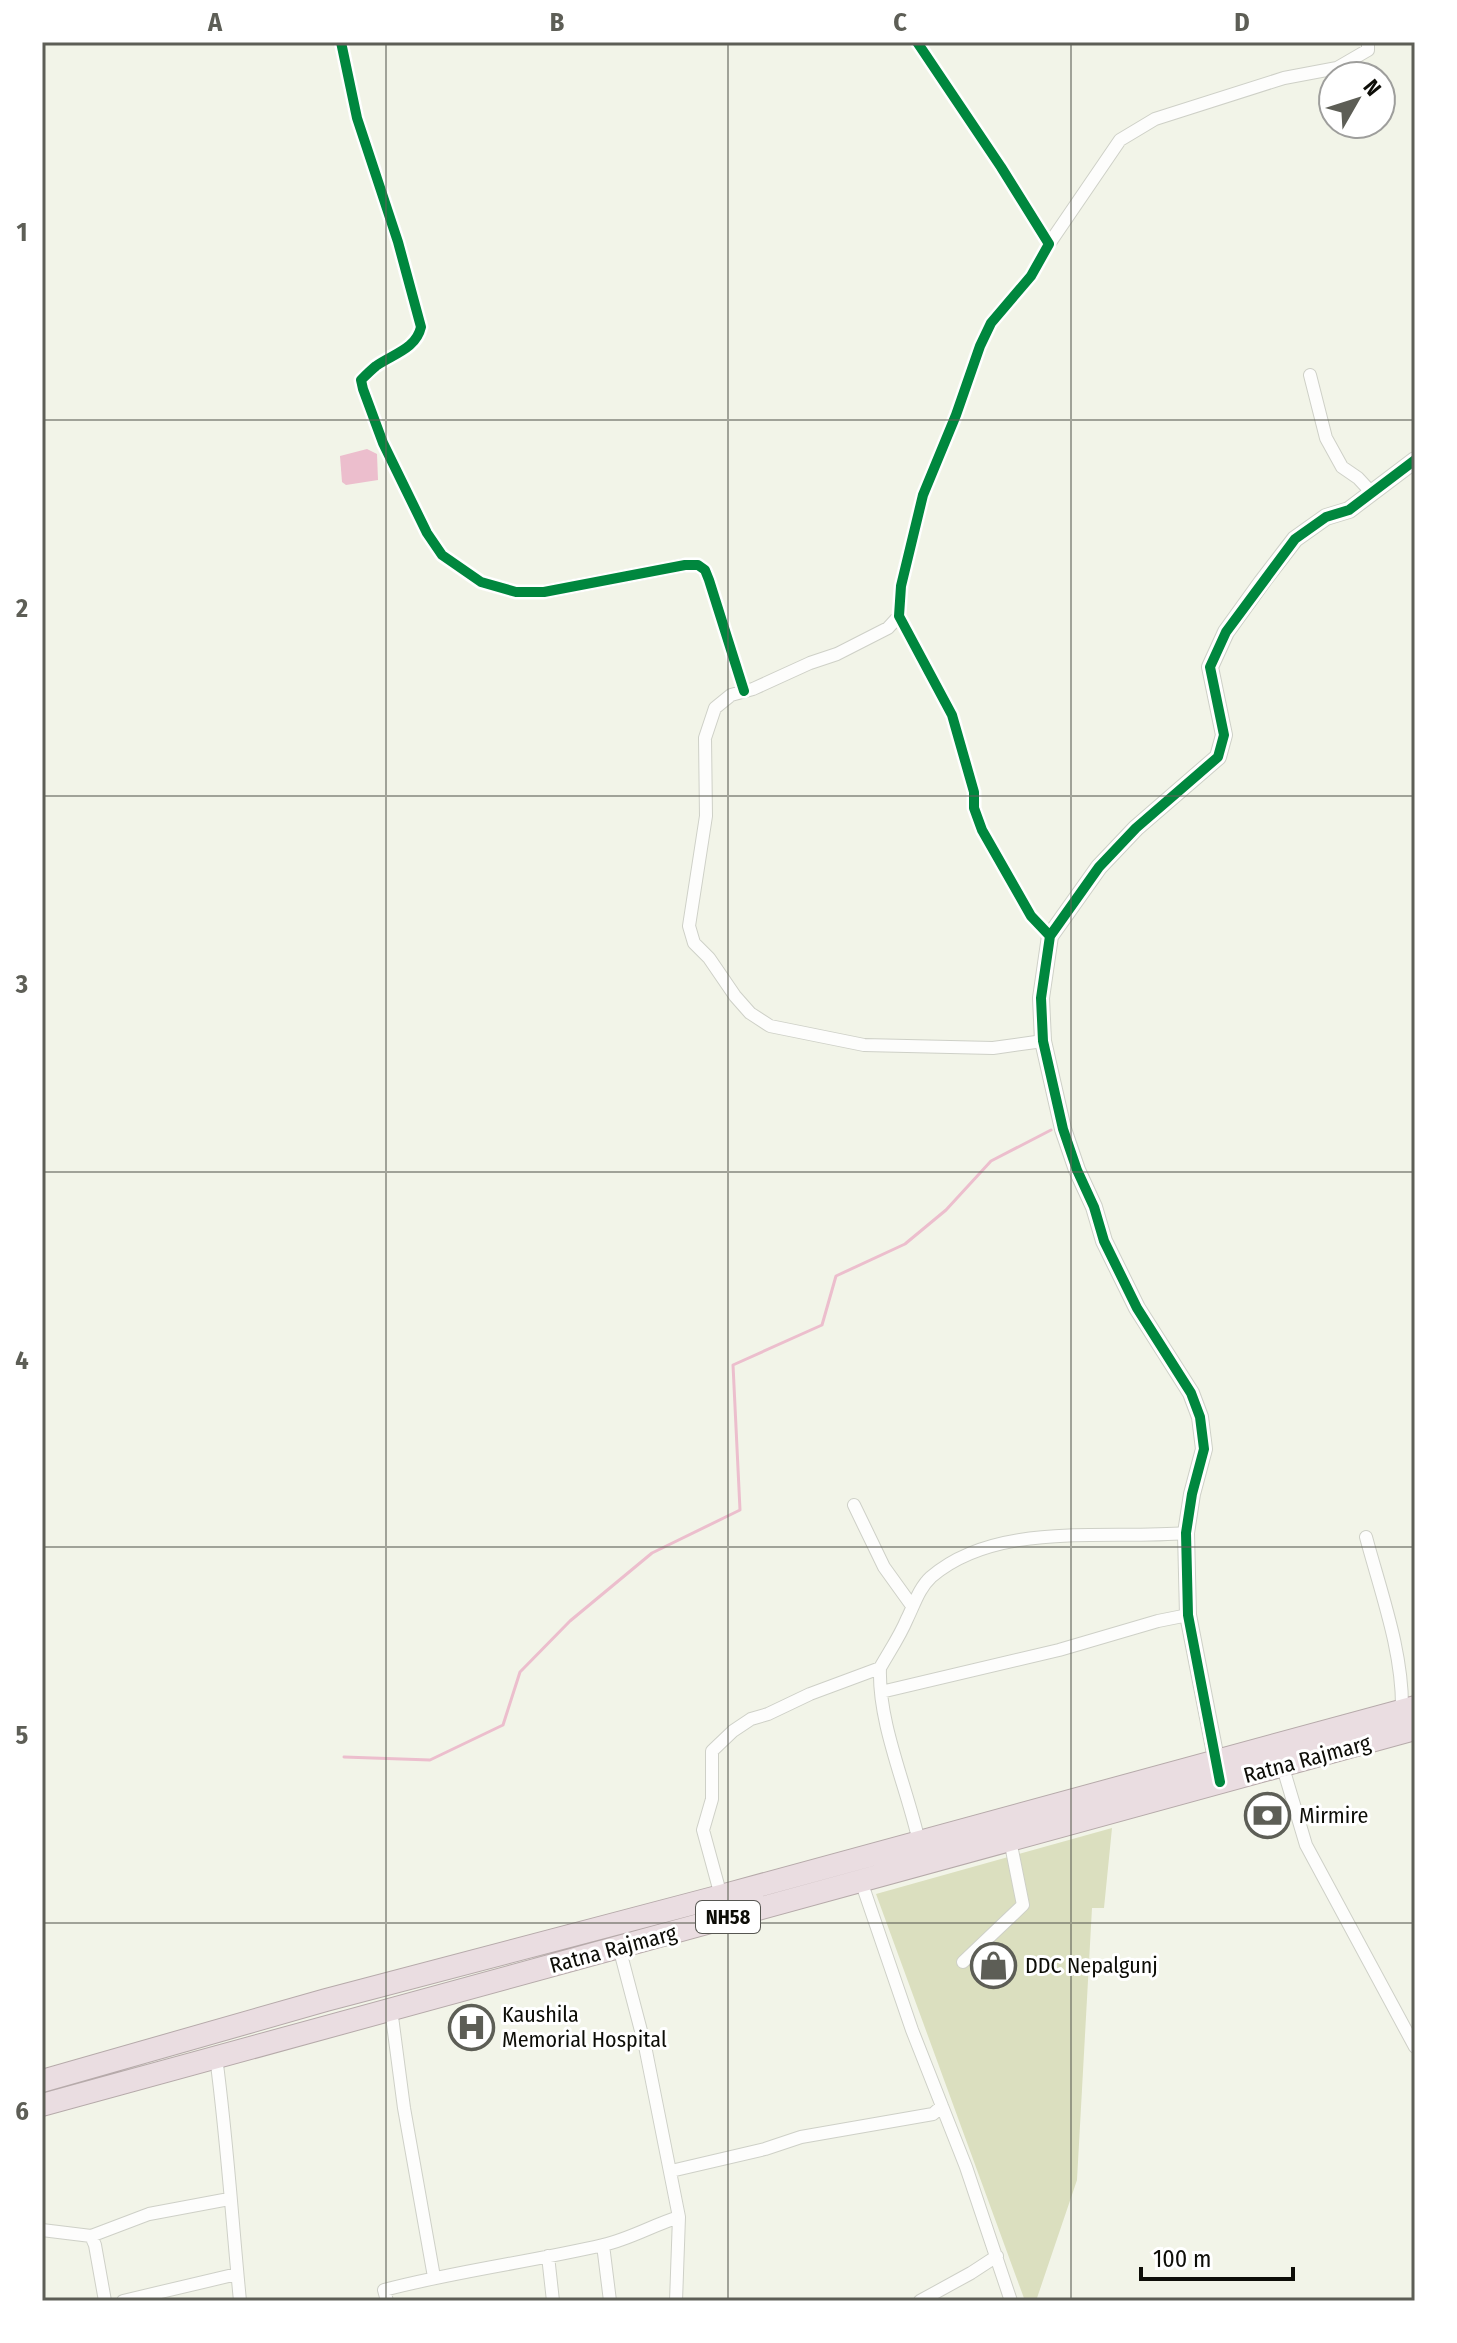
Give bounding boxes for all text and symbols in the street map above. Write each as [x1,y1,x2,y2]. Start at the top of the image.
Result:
text: A [207,7,223,38]
text: B [550,7,565,38]
text: C [893,7,907,38]
text: D [1234,7,1250,38]
north arrow [1317,60,1397,140]
text: N [1358,74,1387,101]
text: 1 [17,217,28,248]
text: 2 [15,593,28,624]
text: 3 [15,969,28,1000]
text: 4 [15,1345,29,1376]
text: 5 [16,1720,29,1751]
street label: Ratna Rajmarg [1240,1729,1374,1789]
bank icon: Mirmire [1244,1791,1292,1839]
place label: Mirmire [1299,1802,1368,1829]
road number: NH58 [696,1901,760,1933]
street label: Ratna Rajmarg [546,1919,680,1979]
shop icon: DDC Nepalgunj [970,1941,1018,1989]
place label: DDC Nepalgunj [1025,1952,1158,1979]
place label: Kaushila Memorial Hospital [502,2001,667,2053]
hospital icon: Kaushila Memorial Hospital [447,2003,495,2051]
text: 6 [15,2096,29,2127]
scale bar [1141,2231,1293,2281]
text: 100 m [1153,2245,1211,2273]

